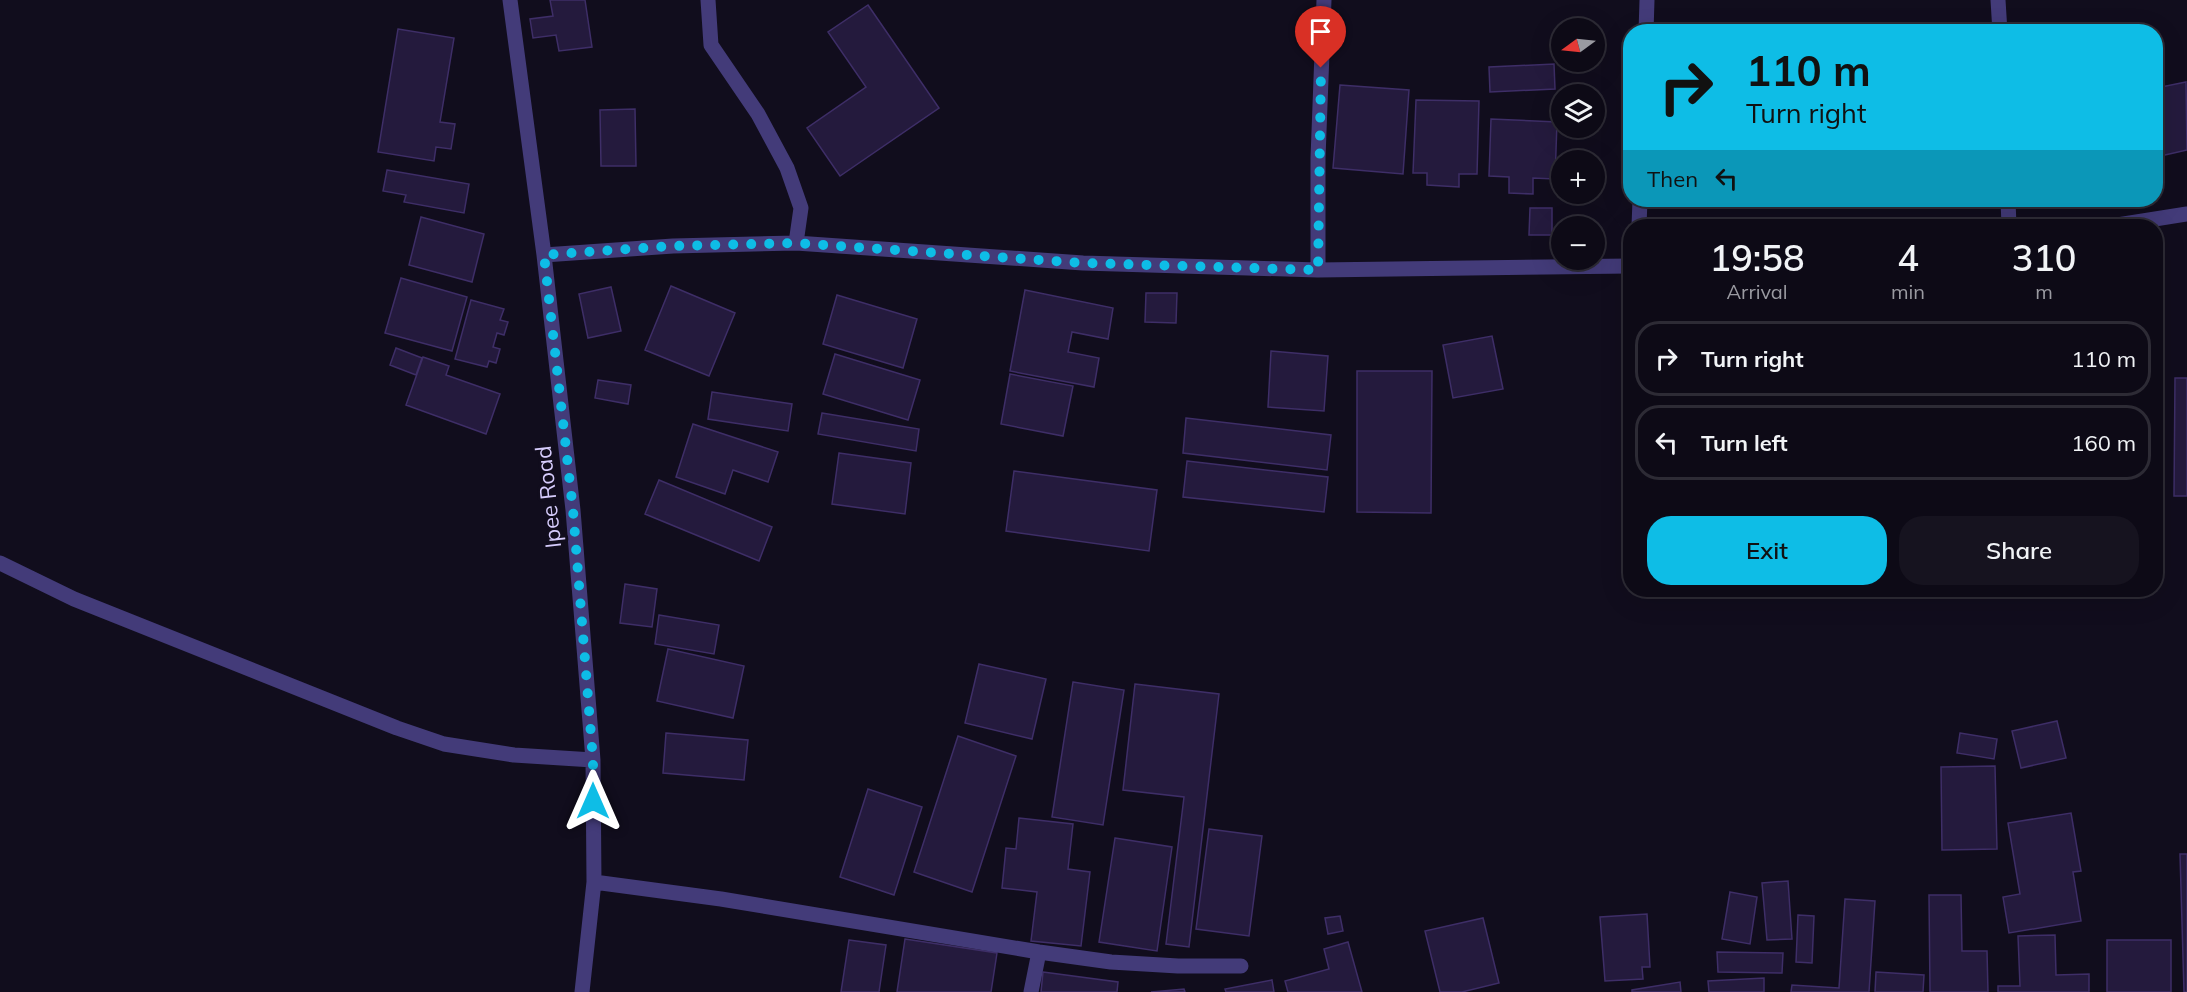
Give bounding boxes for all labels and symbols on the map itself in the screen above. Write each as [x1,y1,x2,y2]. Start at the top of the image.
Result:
pin [1295,6,1346,68]
north arrow [1551,18,1605,72]
street label: Ipee Road [529,445,567,549]
position arrow [561,769,625,833]

